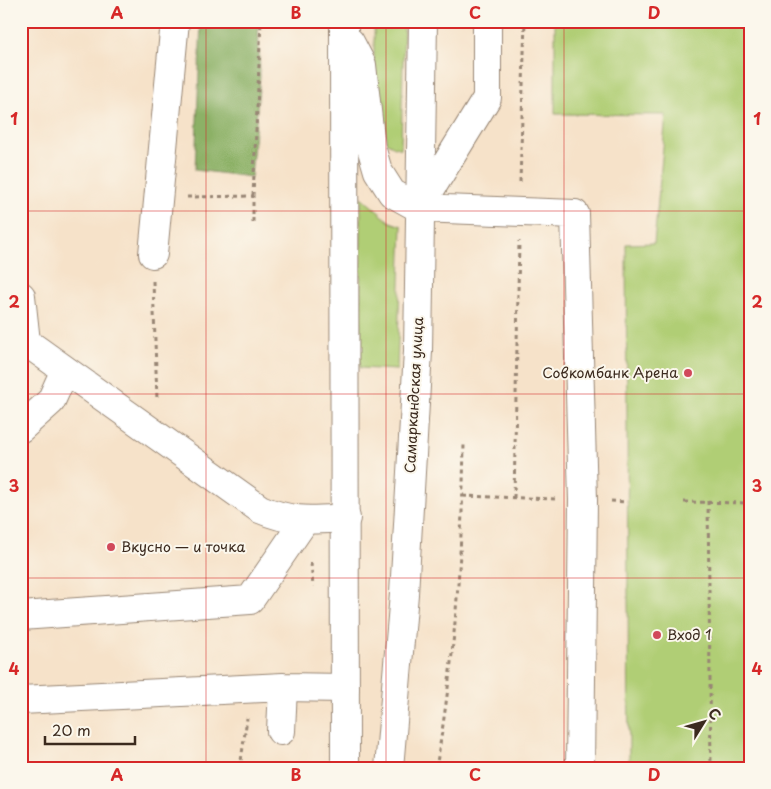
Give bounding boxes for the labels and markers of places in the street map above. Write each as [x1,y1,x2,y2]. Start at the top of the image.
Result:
place label: Совкомбанк Арена [542,362,678,383]
marker: Совкомбанк Арена [682,367,694,379]
place label: Вкусно — и точка [121,536,245,557]
marker: Вкусно — и точка [105,541,117,553]
place label: Вход 1 [667,624,711,645]
marker: Вход 1 [651,629,663,641]

